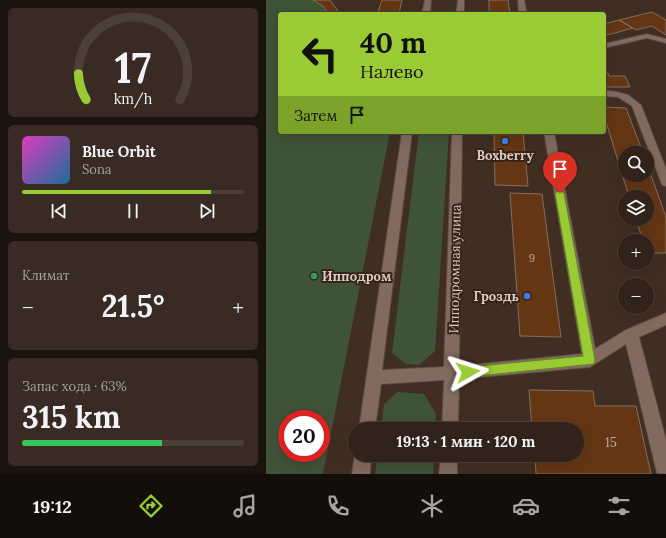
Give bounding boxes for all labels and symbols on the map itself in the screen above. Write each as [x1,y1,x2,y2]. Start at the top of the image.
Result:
marker: Boxberry [500,136,510,146]
place label: Boxberry [476,147,534,164]
pin [543,152,577,193]
street label: Ипподромная улица [445,204,465,334]
house number: 9 [529,251,535,265]
place label: Ипподром [322,268,392,285]
marker: Ипподром [309,271,319,281]
place label: Гроздь [473,288,519,305]
marker: Гроздь [522,291,532,301]
position arrow [447,351,489,393]
speed limit sign: 20 [278,410,330,462]
house number: 15 [605,434,617,451]

